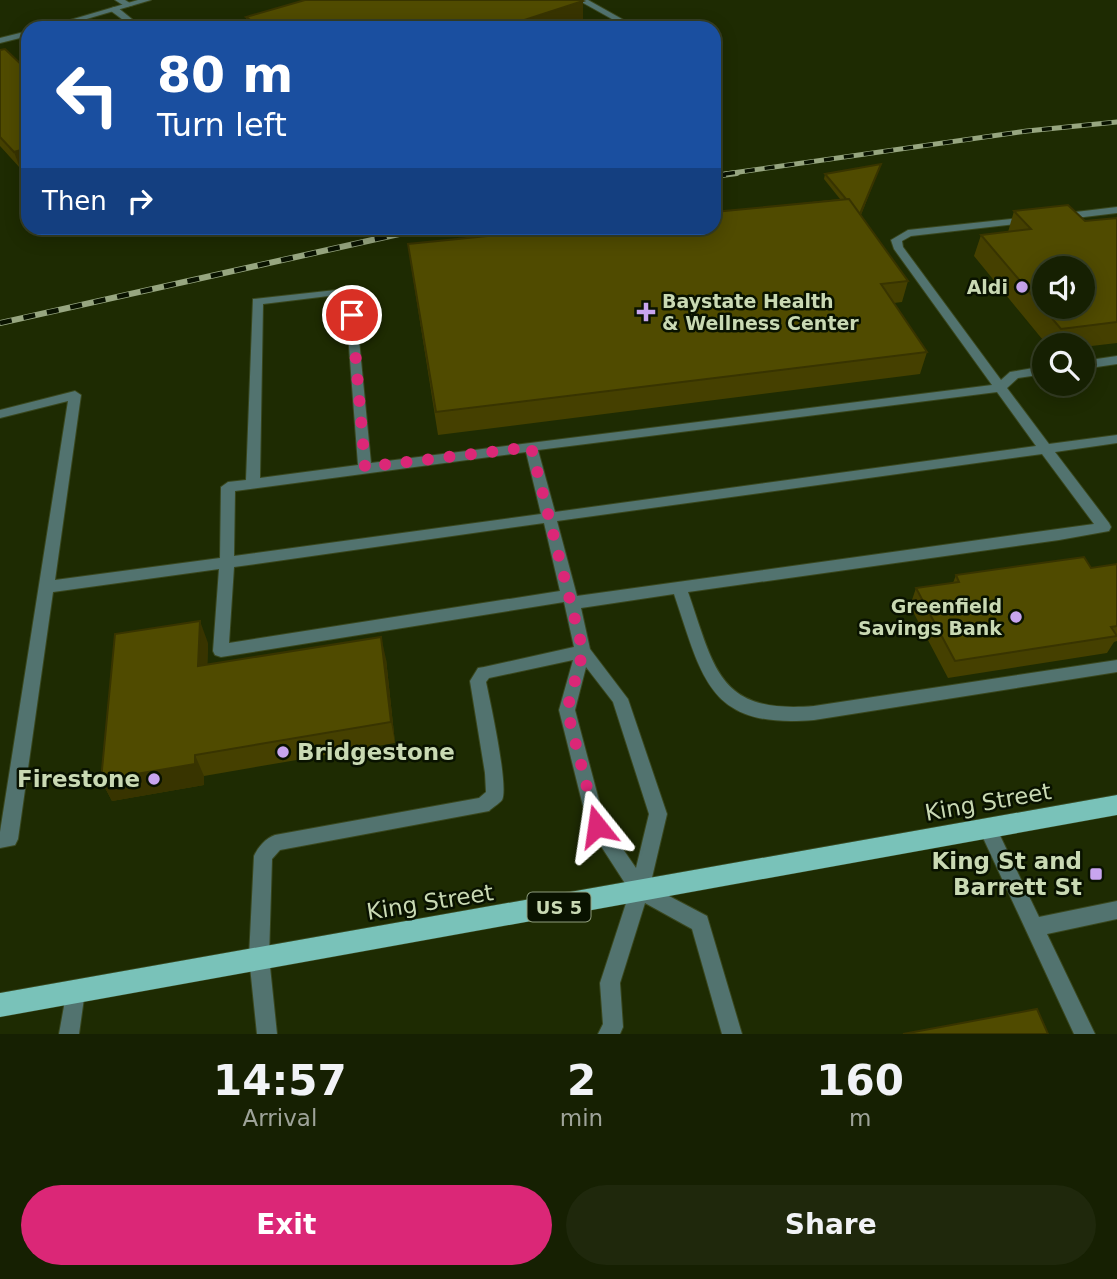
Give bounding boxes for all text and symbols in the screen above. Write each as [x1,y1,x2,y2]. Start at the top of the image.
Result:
text: 80 m [157,47,293,104]
icon: left [42,49,133,140]
text: Turn left [157,106,287,144]
icon: right [121,182,159,220]
text: Then [42,186,107,216]
map controls [1032,256,1095,396]
button: sound [1032,256,1095,319]
place label: Aldi [967,276,1008,298]
marker: Aldi [1014,279,1030,295]
pin [322,285,382,345]
place label: Baystate Health & Wellness Center [662,290,859,334]
icon: arrive [333,296,371,334]
marker: Baystate Health & Wellness Center [636,302,656,322]
button: search [1032,333,1095,396]
place label: Greenfield Savings Bank [858,595,1002,639]
marker: Greenfield Savings Bank [1008,609,1024,625]
place label: Bridgestone [297,739,455,765]
marker: Bridgestone [275,744,291,760]
place label: Firestone [17,766,140,792]
marker: Firestone [146,771,162,787]
street label: King Street [923,778,1053,826]
position arrow [560,789,634,863]
place label: King St and Barrett St [932,848,1082,900]
marker: King St and Barrett St [1088,866,1104,882]
street label: King Street [365,879,495,925]
road number: US 5 [528,893,590,922]
text: 14:57 [213,1056,347,1105]
text: 2 [567,1056,596,1105]
text: 160 [816,1056,904,1105]
text: Arrival [243,1105,317,1131]
text: min [560,1105,603,1131]
text: m [849,1105,871,1131]
button: Exit [21,1185,552,1265]
button: Share [566,1185,1096,1265]

